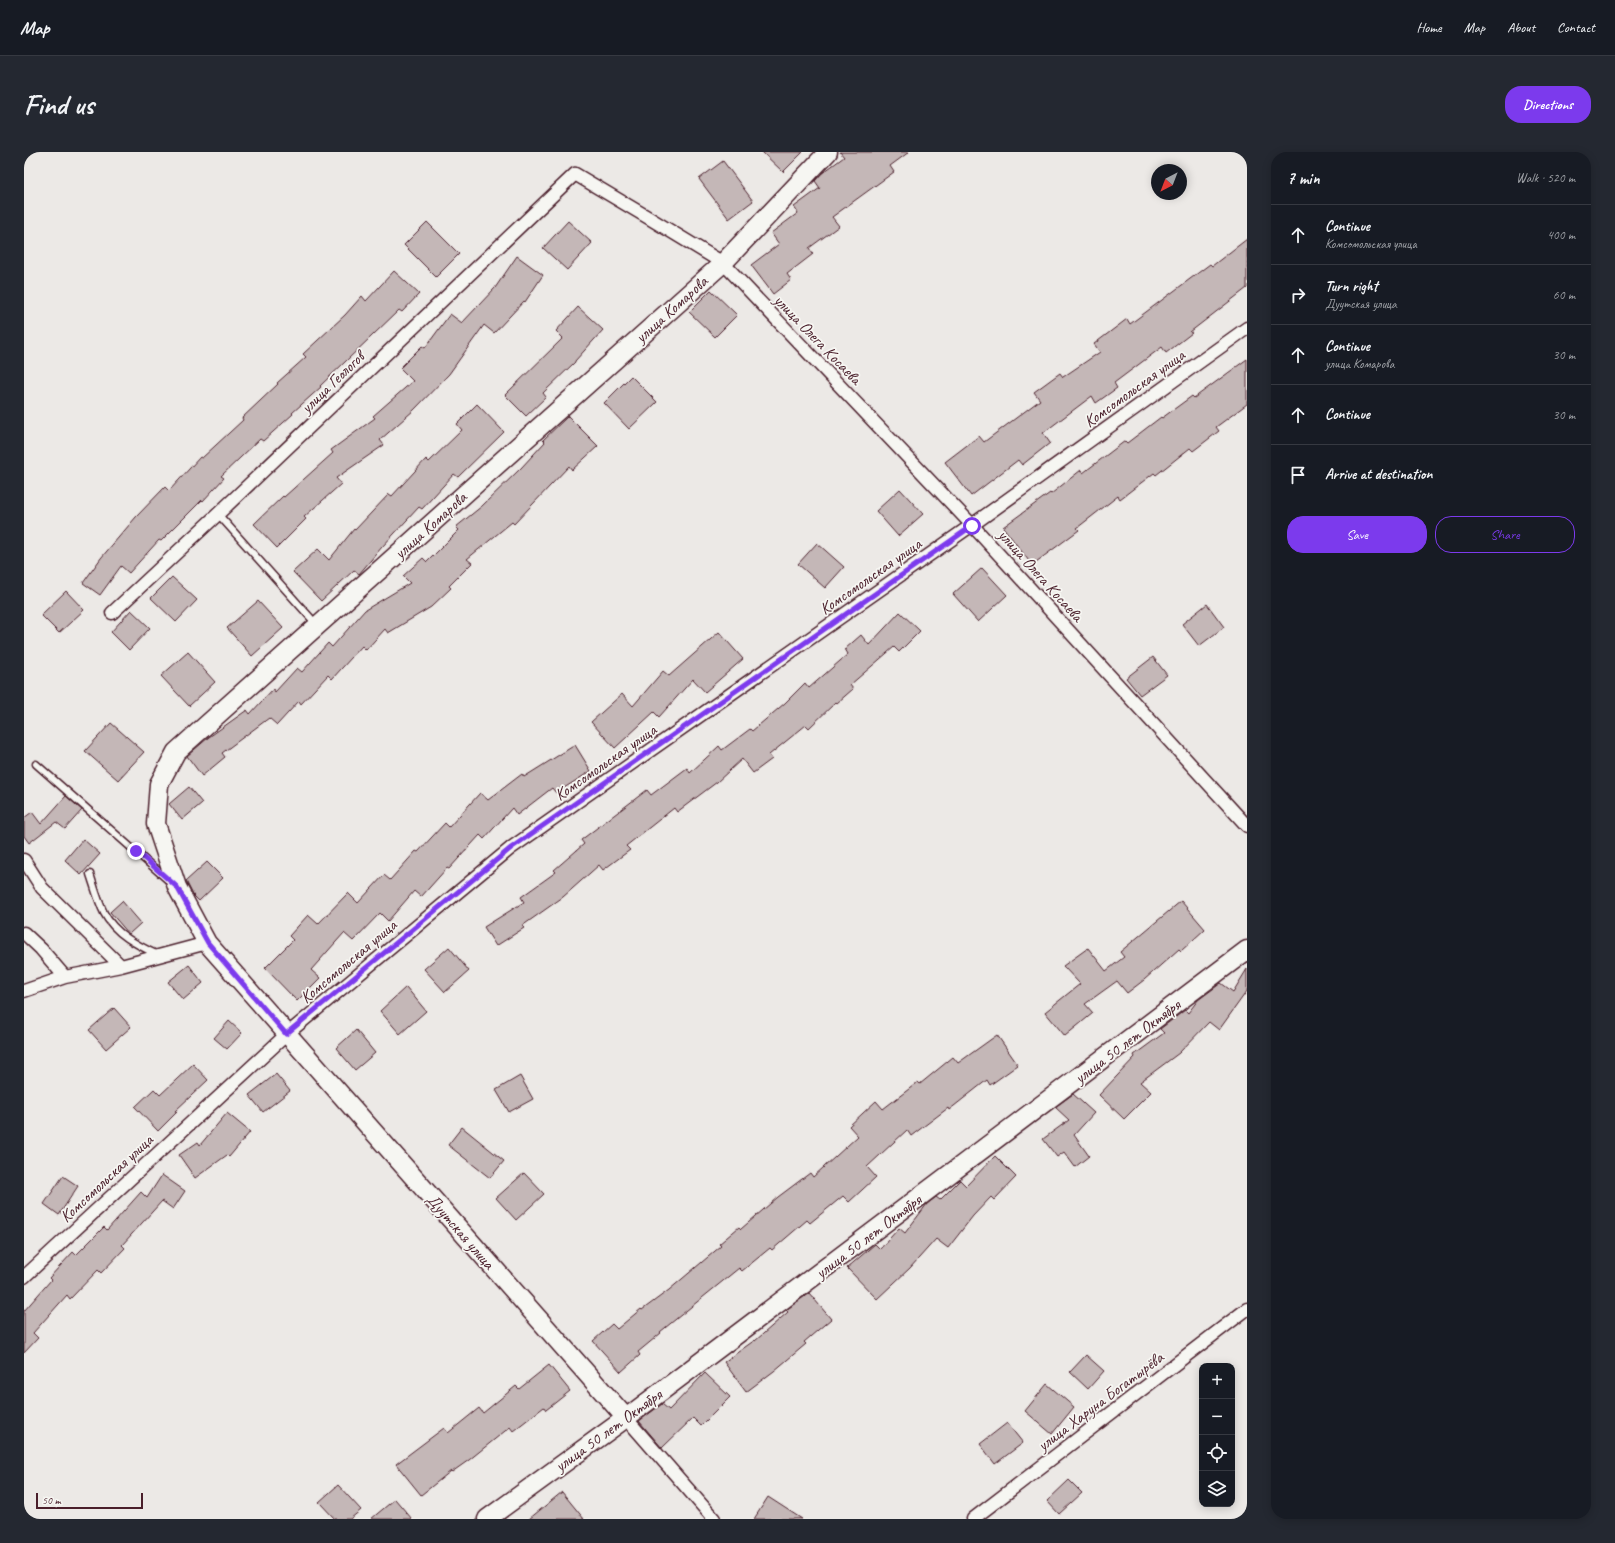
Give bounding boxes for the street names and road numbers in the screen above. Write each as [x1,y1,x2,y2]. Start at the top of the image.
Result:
street label: улица Комарова [630,270,713,348]
street label: улица Олега Косаева [769,289,867,390]
street label: Комсомольская улица [1080,344,1190,432]
street label: улица Геологов [295,345,371,418]
street label: улица Комарова [389,486,472,564]
street label: улица Олега Косаева [993,524,1089,628]
street label: Комсомольская улица [815,533,926,619]
street label: Комсомольская улица [550,719,661,805]
street label: Комсомольская улица [296,914,402,1008]
street label: улица 50 лет Октября [1069,994,1186,1089]
street label: Комсомольская улица [55,1129,158,1227]
street label: Дуутская улица [422,1189,500,1275]
street label: улица 50 лет Октября [810,1189,927,1284]
street label: улица Харуна Богатырёва [1032,1346,1169,1456]
street label: улица 50 лет Октября [550,1384,667,1477]

